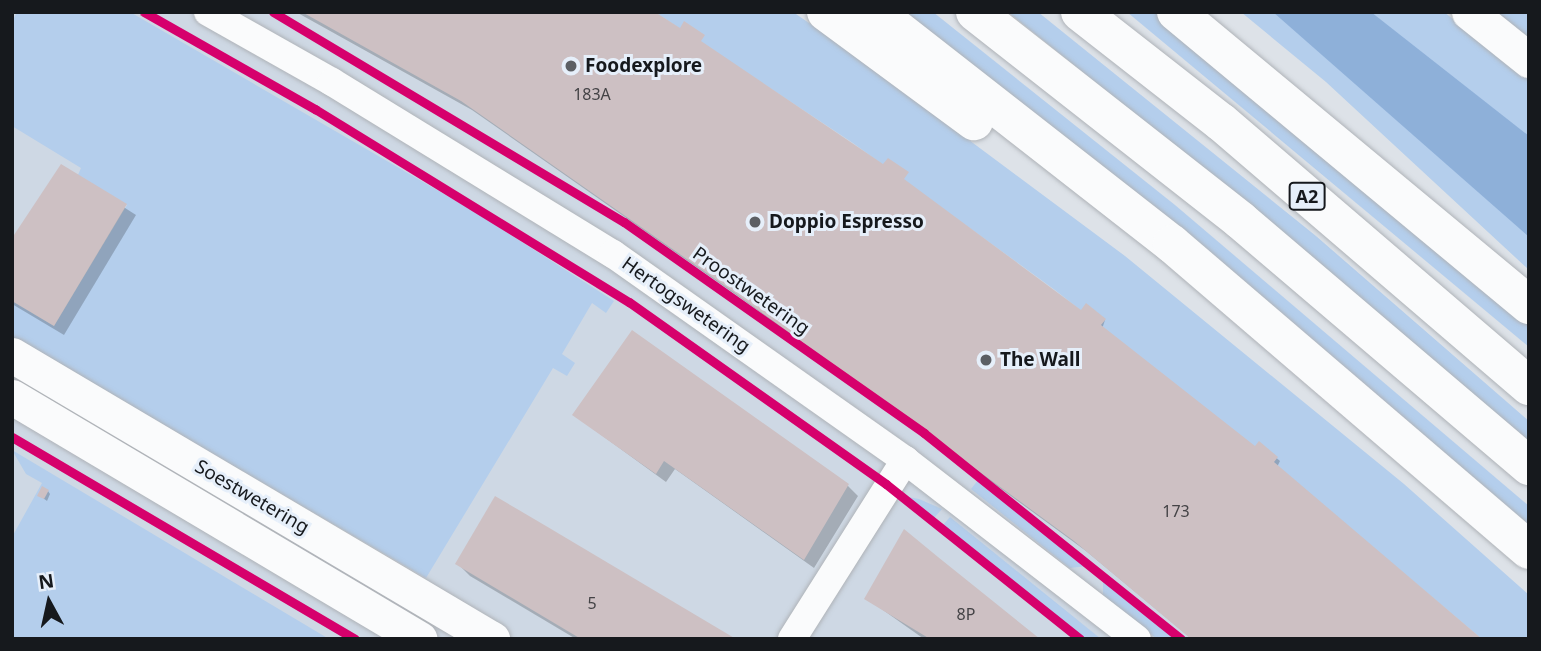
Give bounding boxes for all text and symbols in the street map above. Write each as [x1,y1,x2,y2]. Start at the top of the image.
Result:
place label: Foodexplore [585,55,702,77]
marker: Foodexplore [563,58,579,74]
house number: 183A [573,84,611,104]
road number: A2 [1288,182,1326,210]
place label: Doppio Espresso [769,211,924,233]
marker: Doppio Espresso [747,214,763,230]
street label: Proostwetering [688,242,814,340]
street label: Hertogswetering [618,252,754,358]
place label: The Wall [1000,349,1080,371]
marker: The Wall [978,352,994,368]
street label: Soestwetering [191,455,313,539]
house number: 173 [1162,501,1190,521]
north arrow [14,567,84,637]
text: N [37,567,56,595]
house number: 5 [587,593,597,613]
house number: 8P [957,604,975,624]

